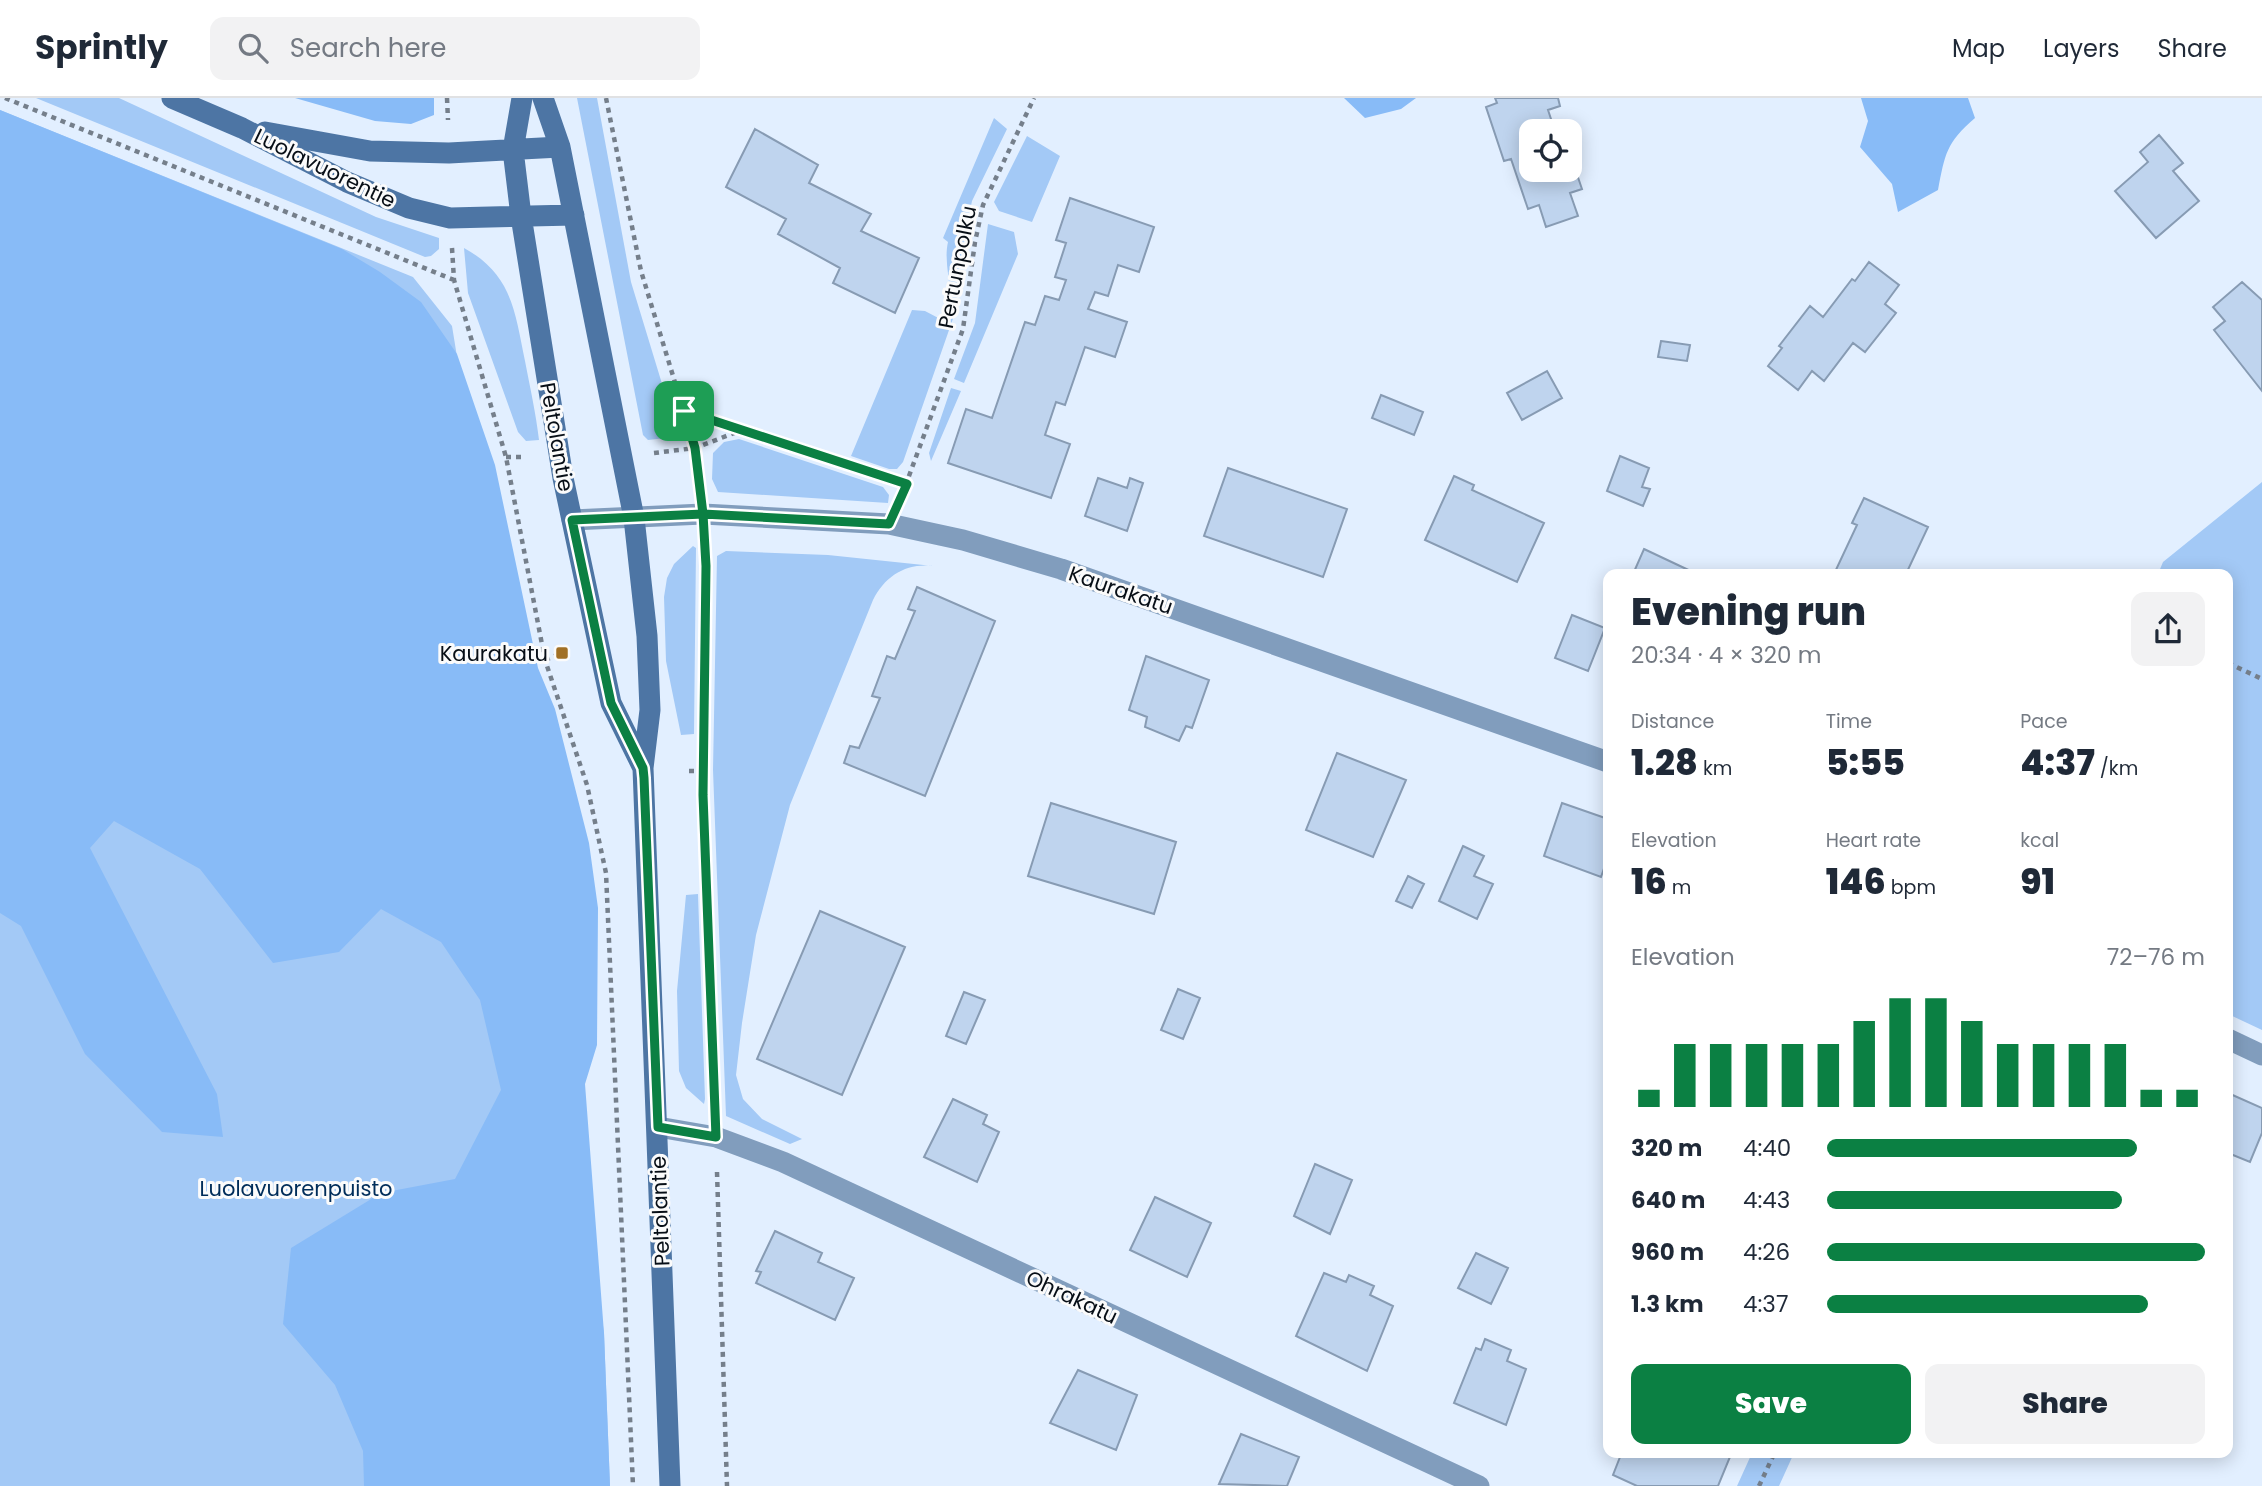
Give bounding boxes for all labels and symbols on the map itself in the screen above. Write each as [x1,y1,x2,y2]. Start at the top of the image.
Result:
street label: Luolavuorentie [249,121,401,215]
street label: Pertunpolku [931,203,983,331]
street label: Peltolantie [533,380,581,494]
pin [654,381,714,441]
street label: Kaurakatu [1065,559,1177,621]
place label: Kaurakatu [440,639,548,668]
marker: Kaurakatu [554,645,570,661]
street label: Peltolantie [644,1155,676,1267]
park label: Luolavuorenpuisto [199,1174,393,1203]
street label: Ohrakatu [1021,1263,1123,1331]

